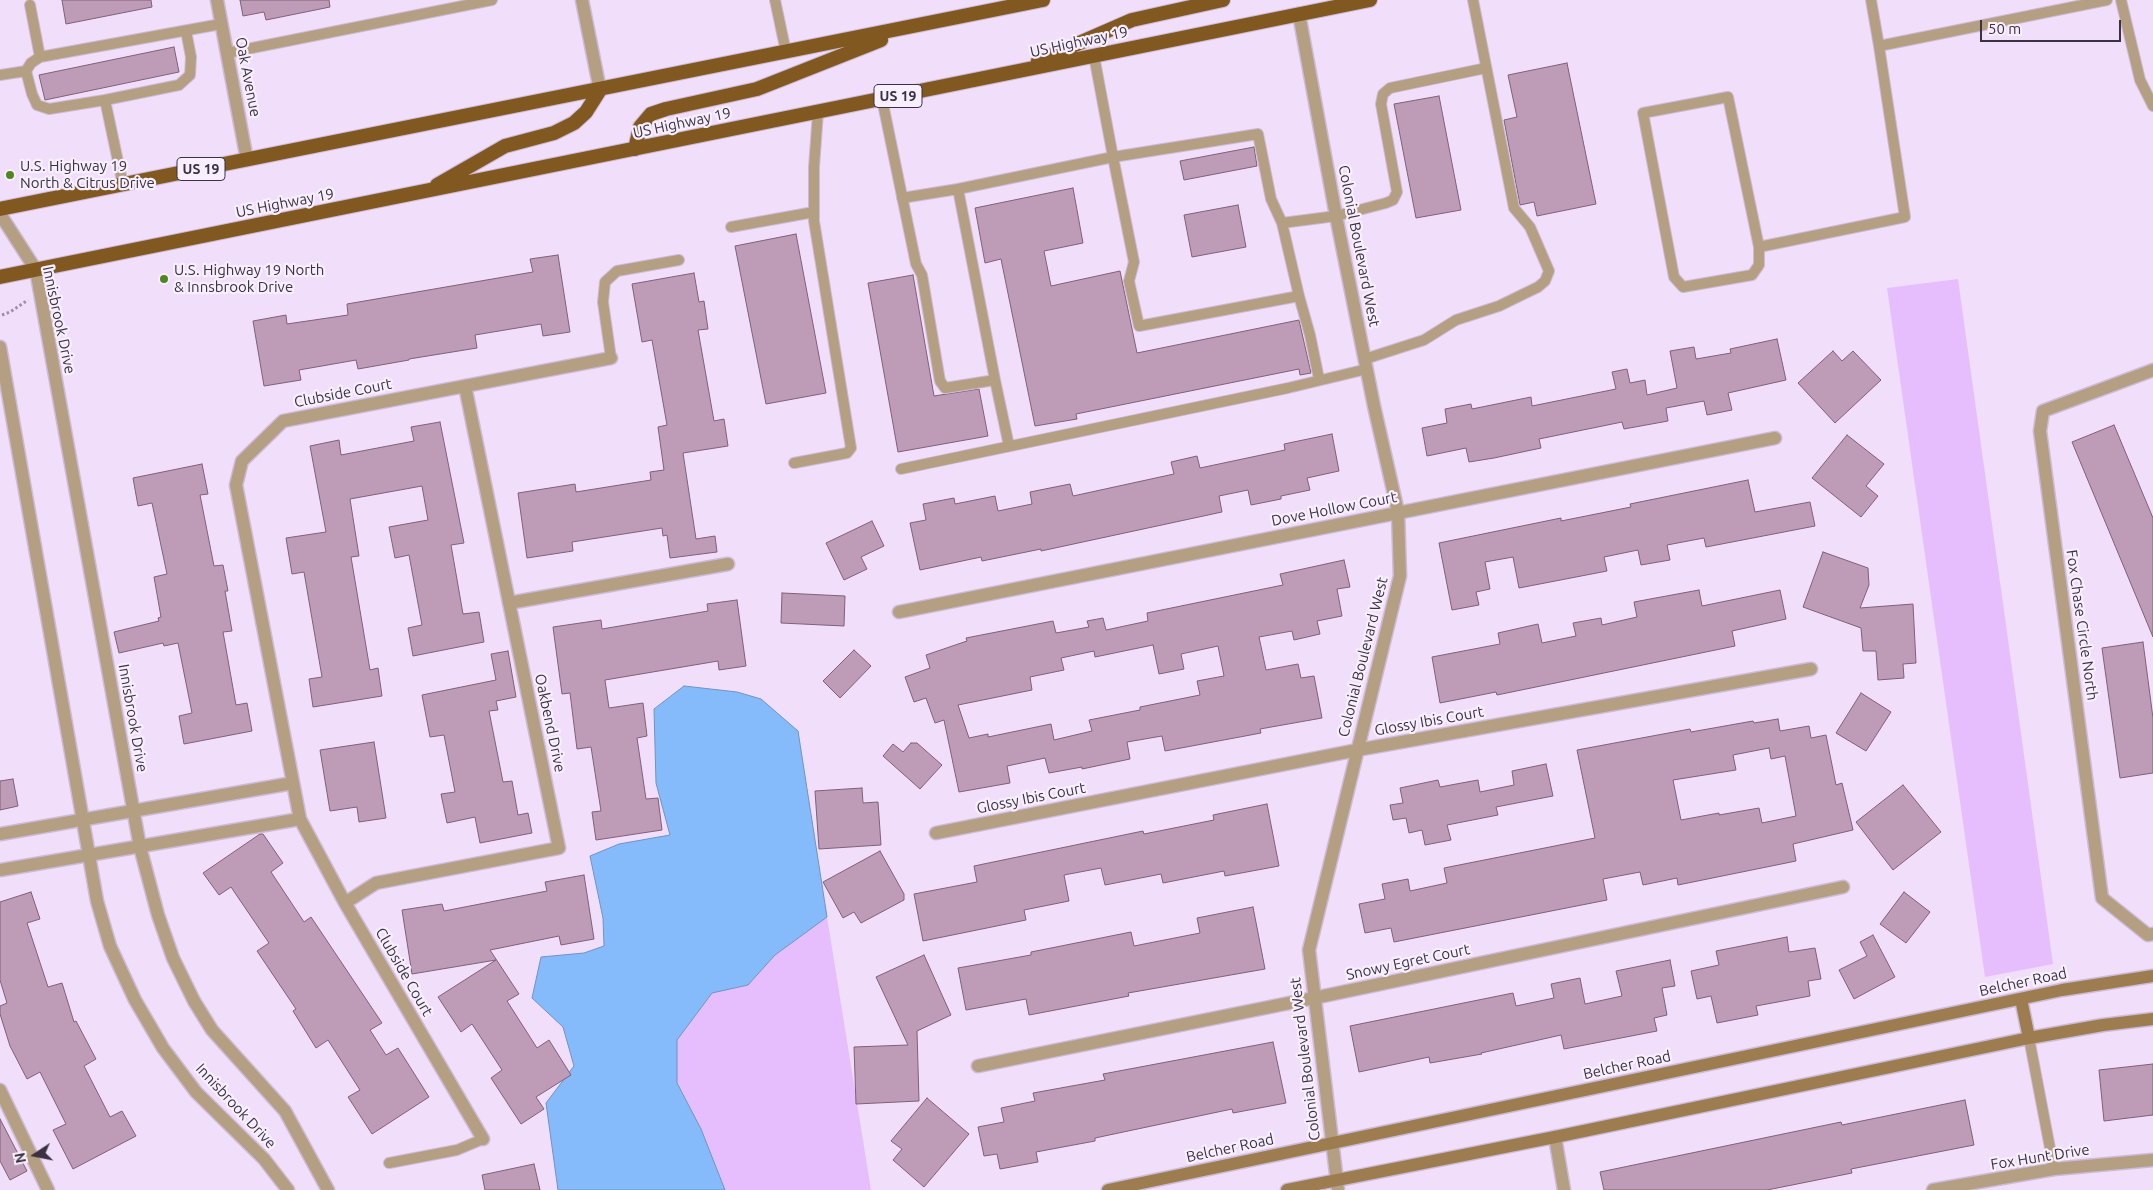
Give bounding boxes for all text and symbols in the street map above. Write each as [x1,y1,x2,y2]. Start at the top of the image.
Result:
scale bar [1983,10,2124,42]
text: 50 m [1988,20,2021,37]
street label: US Highway 19 [1028,23,1130,61]
street label: Oak Avenue [231,36,265,118]
road number: US 19 [874,84,922,108]
street label: US Highway 19 [631,104,733,142]
place label: U.S. Highway 19 North & Citrus Drive [20,157,155,192]
road number: US 19 [177,157,225,180]
street label: Colonial Boulevard West [1334,164,1384,328]
marker: U.S. Highway 19 North & Citrus Drive [4,169,16,181]
street label: US Highway 19 [234,185,336,221]
place label: U.S. Highway 19 North & Innsbrook Drive [174,261,324,296]
street label: Innisbrook Drive [39,265,79,375]
marker: U.S. Highway 19 North & Innsbrook Drive [158,273,170,285]
street label: Clubside Court [293,375,393,411]
street label: Dove Hollow Court [1270,488,1398,530]
street label: Fox Chase Circle North [2063,549,2101,701]
street label: Colonial Boulevard West [1334,575,1392,739]
street label: Innisbrook Drive [115,662,151,774]
street label: Oakbend Drive [531,672,569,774]
street label: Glossy Ibis Court [1373,703,1485,739]
street label: Glossy Ibis Court [975,779,1087,817]
street label: Clubside Court [371,925,437,1019]
street label: Snowy Egret Court [1345,940,1471,984]
street label: Belcher Road [1977,964,2069,1000]
street label: Colonial Boulevard West [1286,976,1324,1142]
street label: Belcher Road [1581,1047,1673,1083]
street label: Innisbrook Drive [192,1060,280,1152]
north arrow [10,1130,60,1180]
street label: Belcher Road [1184,1130,1276,1166]
street label: Fox Hunt Drive [1989,1140,2091,1174]
text: N [11,1151,29,1165]

